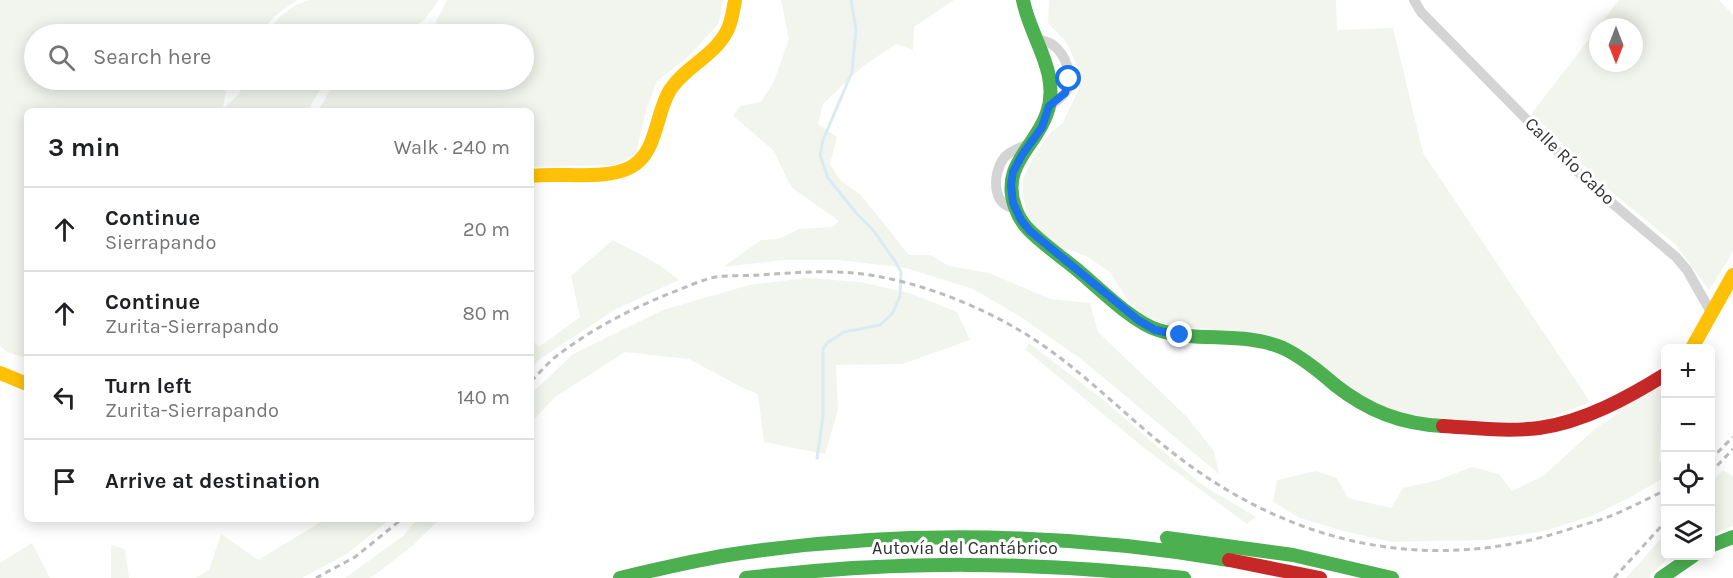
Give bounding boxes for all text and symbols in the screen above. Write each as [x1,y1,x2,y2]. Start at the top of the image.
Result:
north arrow [1589,18,1643,72]
search box [24,24,534,90]
icon: search [45,41,78,74]
text: Search here [93,44,211,70]
route start [1055,65,1081,91]
street label: Calle Río Cabo [1520,113,1620,209]
text: 3 min [48,132,120,163]
text: Walk · 240 m [394,136,510,159]
text: Continue [105,205,200,231]
icon: ahead [48,213,81,246]
text: 20 m [463,218,510,241]
text: Sierrapando [105,231,216,254]
text: Continue [105,289,200,315]
icon: ahead [48,297,81,330]
text: 80 m [462,302,510,325]
text: Zurita-Sierrapando [105,315,279,338]
route end [1166,321,1192,347]
map controls [1661,344,1715,560]
button: + [1661,344,1715,398]
text: Turn left [105,373,192,399]
icon: left [48,381,81,414]
text: 140 m [457,386,510,409]
button: − [1661,398,1715,452]
text: Zurita-Sierrapando [105,399,279,422]
button: locate [1661,452,1715,506]
icon: arrive [48,465,81,498]
text: Arrive at destination [105,468,320,494]
button: layers [1661,506,1715,560]
street label: Autovía del Cantábrico [872,537,1058,559]

